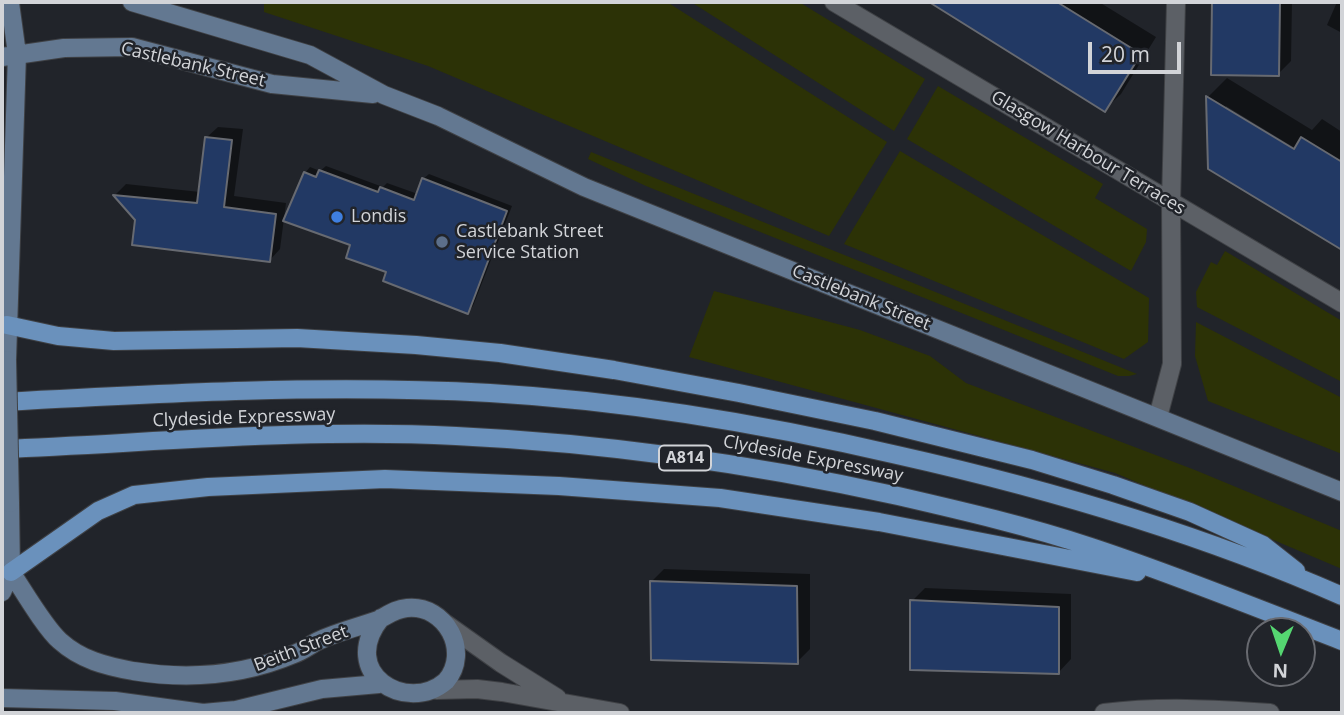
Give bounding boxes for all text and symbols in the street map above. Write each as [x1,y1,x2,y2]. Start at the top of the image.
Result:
scale bar [1092,28,1185,72]
street label: Castlebank Street [119,38,267,92]
text: 20 m [1101,40,1150,68]
street label: Glasgow Harbour Terraces [987,86,1189,220]
place label: Londis [351,206,406,228]
marker: Londis [329,209,345,225]
place label: Castlebank Street Service Station [456,221,603,264]
marker: Castlebank Street Service Station [434,234,450,250]
street label: Castlebank Street [789,260,933,336]
street label: Clydeside Expressway [152,404,336,432]
street label: Clydeside Expressway [721,431,905,487]
road number: A814 [659,446,711,471]
north arrow [1246,617,1316,687]
street label: Beith Street [251,621,351,677]
text: N [1272,658,1289,684]

